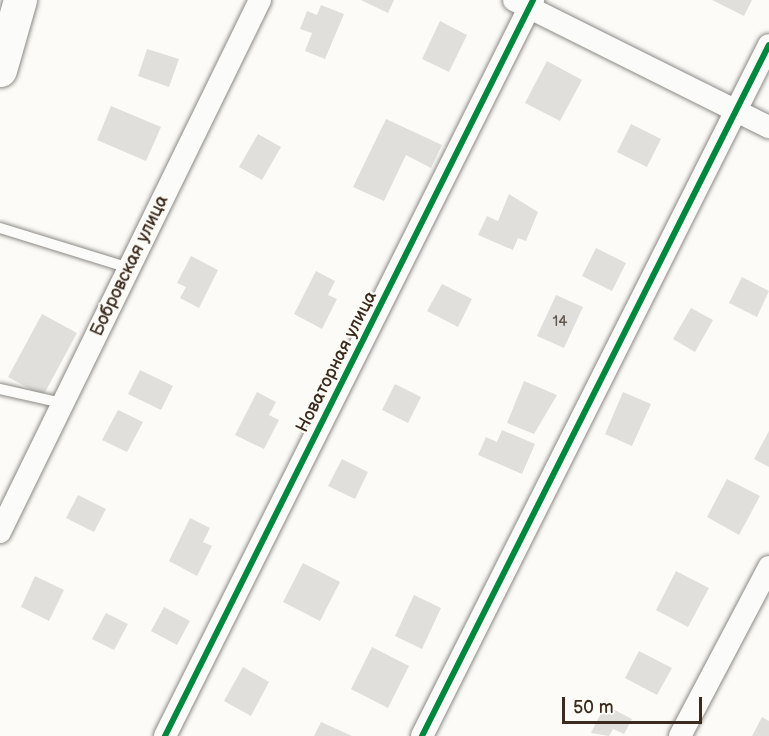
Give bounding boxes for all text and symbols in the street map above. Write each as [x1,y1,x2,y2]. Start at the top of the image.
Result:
street label: Бобровская улица [87,192,173,340]
street label: Новаторная улица [292,288,382,436]
house number: 14 [553,313,567,331]
scale bar [565,685,704,723]
text: 50 m [573,697,614,718]

